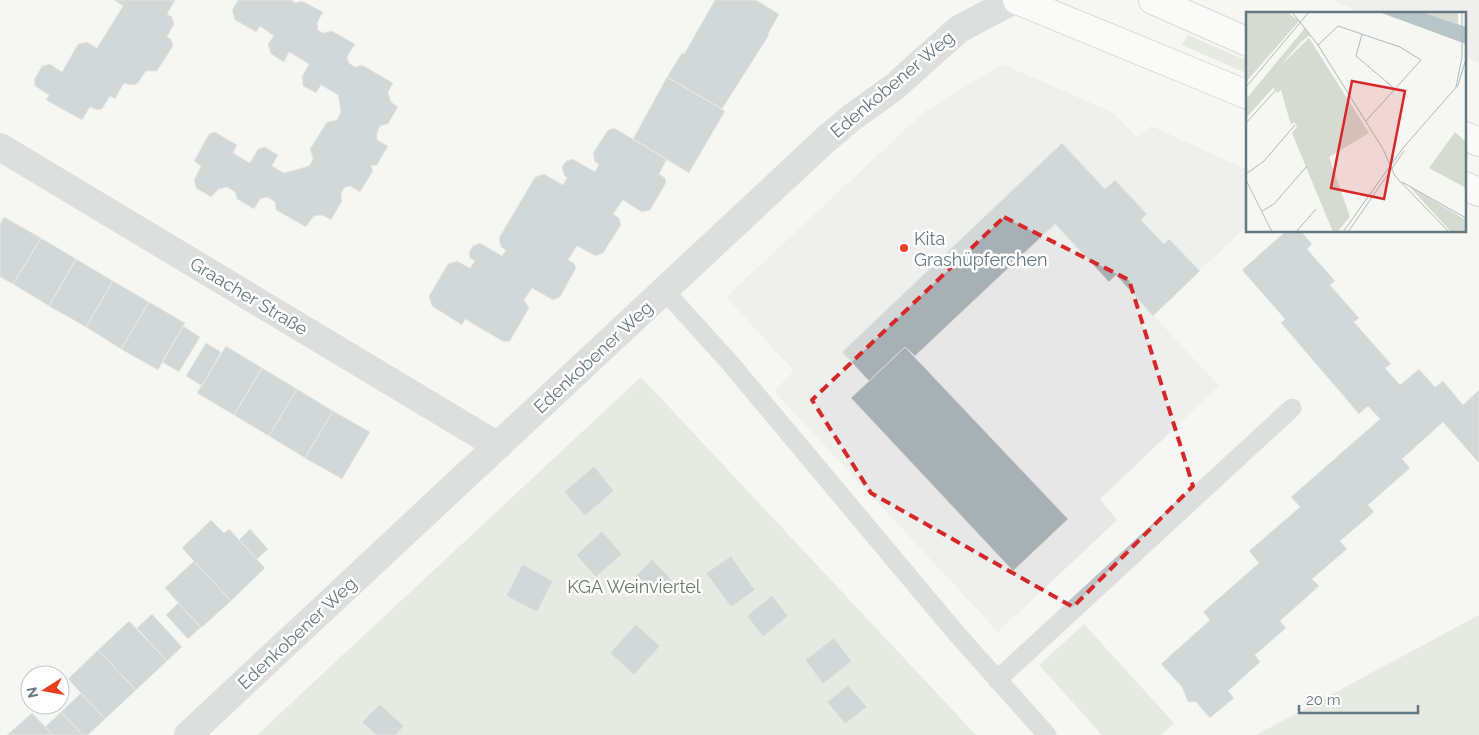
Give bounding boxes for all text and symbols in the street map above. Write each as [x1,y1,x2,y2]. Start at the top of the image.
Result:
inset map [1246,12,1466,232]
street label: Edenkobener Weg [826,26,958,142]
place label: Kita Grashüpferchen [914,228,1048,270]
marker: Kita Grashüpferchen [898,242,910,254]
street label: Graacher Straße [186,253,312,340]
street label: Edenkobener Weg [529,297,657,417]
street label: Edenkobener Weg [233,573,361,693]
park label: KGA Weinviertel [567,576,701,597]
north arrow [20,665,70,715]
scale bar [1299,682,1418,714]
text: N [23,686,41,699]
text: 20 m [1306,691,1341,709]

